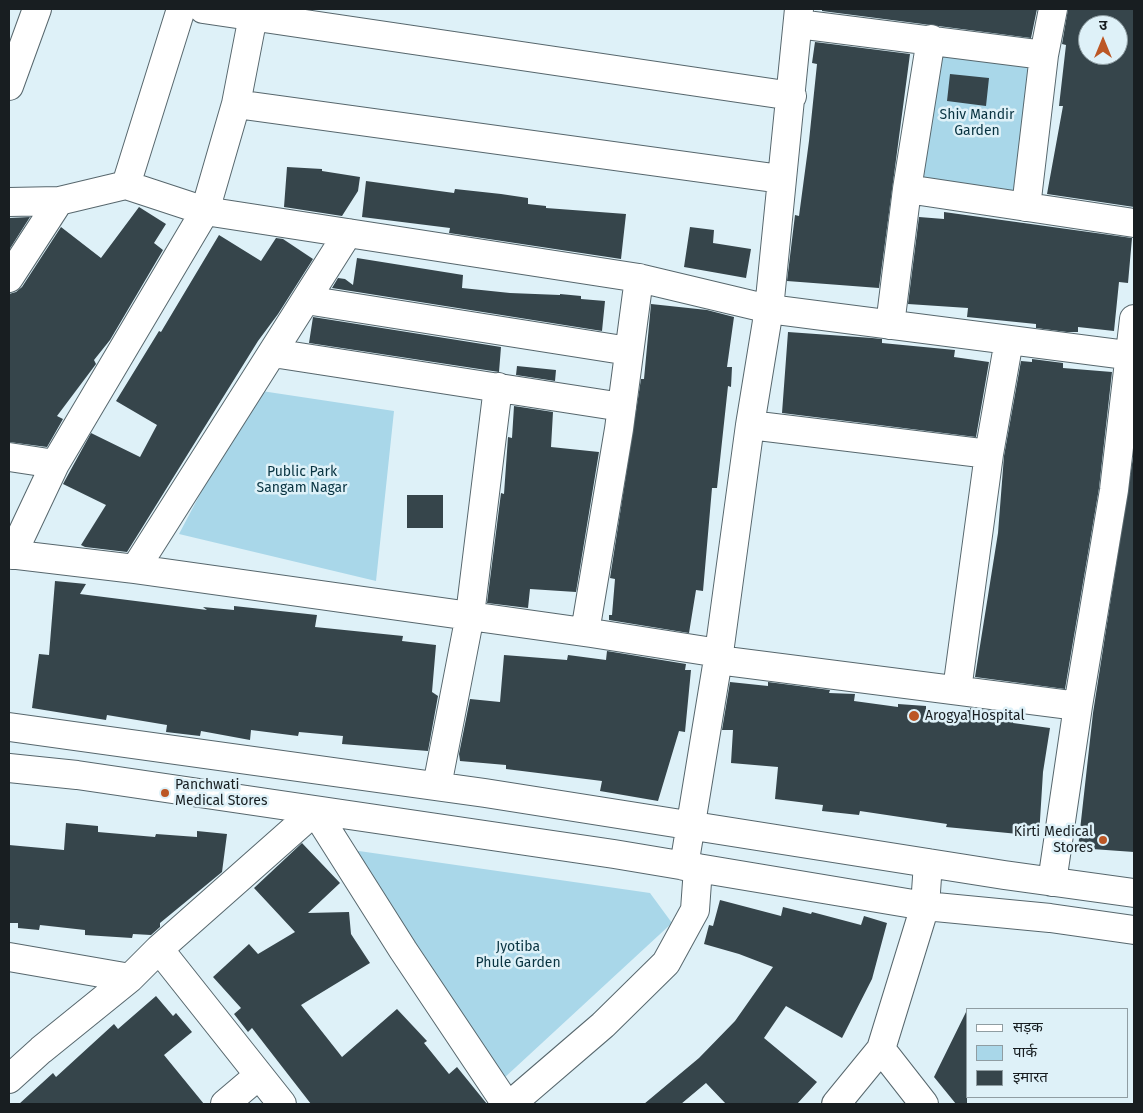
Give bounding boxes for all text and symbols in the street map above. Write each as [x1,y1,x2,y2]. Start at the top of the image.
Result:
north arrow [1078,15,1128,65]
text: उ [1099,17,1107,34]
park label: Shiv Mandir Garden [940,107,1014,140]
park label: Public Park Sangam Nagar [257,464,347,497]
place label: Arogya Hospital [925,708,1024,724]
marker: Arogya Hospital [907,709,921,723]
place label: Panchwati Medical Stores [175,777,267,810]
marker: Panchwati Medical Stores [159,787,171,799]
place label: Kirti Medical Stores [1014,824,1093,856]
marker: Kirti Medical Stores [1097,834,1109,846]
park label: Jyotiba Phule Garden [475,939,561,972]
legend [966,1008,1128,1098]
text: सड़क [1013,1018,1043,1036]
text: पार्क [1013,1043,1037,1061]
text: इमारत [1013,1068,1048,1086]

